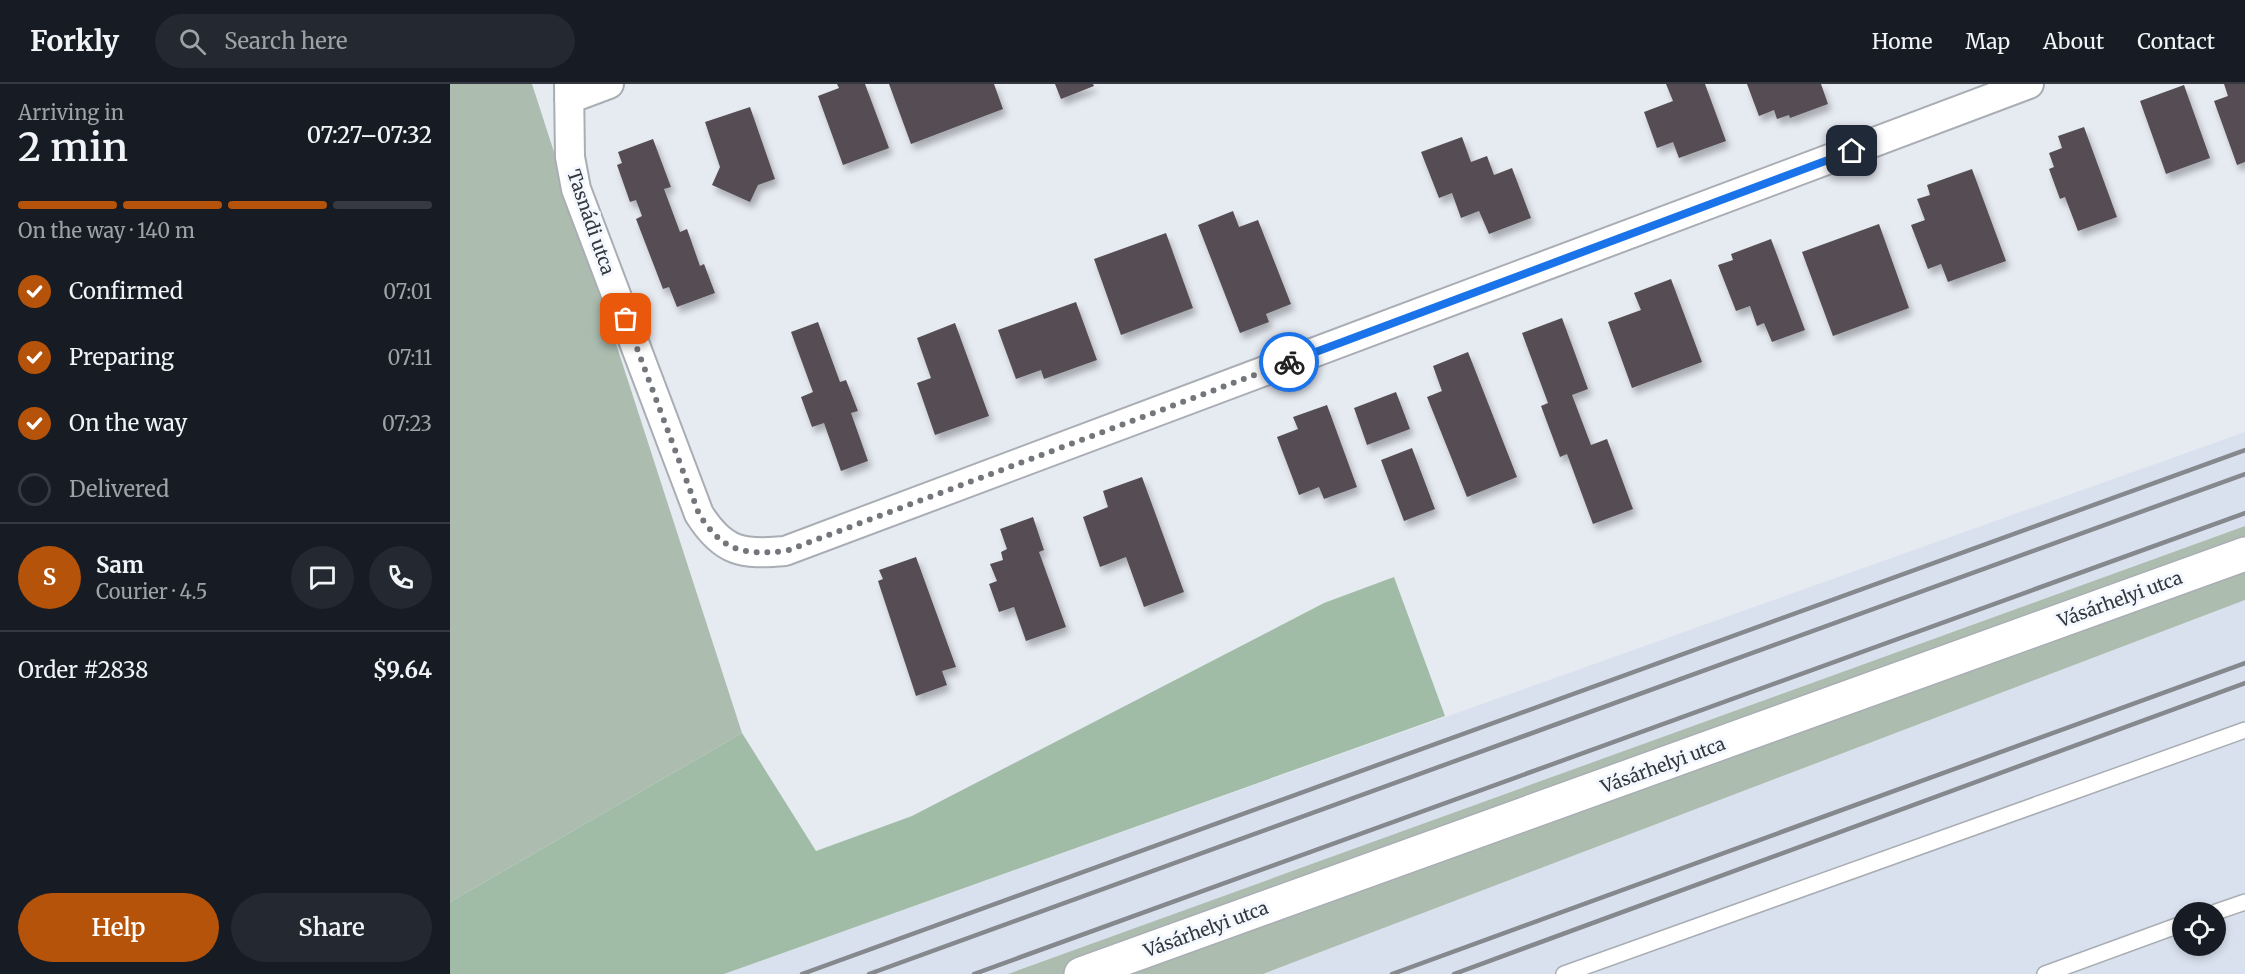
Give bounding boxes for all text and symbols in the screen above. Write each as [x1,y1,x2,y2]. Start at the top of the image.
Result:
search box [155,14,575,68]
text: Forkly [30,23,119,59]
icon: search [176,25,209,58]
text: Search here [224,27,348,55]
text: Home [1872,28,1932,55]
text: Map [1965,28,2010,55]
text: About [2043,28,2104,55]
text: Contact [2137,28,2215,55]
text: Arriving in [18,100,124,125]
text: 07:27–07:32 [307,121,432,149]
text: 2 min [18,123,128,172]
pin [1826,125,1877,176]
icon: home [1835,134,1868,167]
street label: Tasnádi utca [562,166,620,278]
text: On the way · 140 m [18,218,195,243]
icon: check [18,275,51,308]
text: Confirmed [69,277,183,305]
text: 07:01 [383,279,432,304]
pin [600,293,651,344]
icon: bag [609,302,642,335]
courier [1259,332,1319,392]
icon: check [18,341,51,374]
text: Preparing [69,343,174,371]
text: 07:11 [388,345,432,370]
icon: bike [1273,346,1306,379]
icon: check [18,407,51,440]
text: On the way [69,409,187,437]
text: 07:23 [382,411,432,436]
text: Delivered [69,475,169,503]
button: chat [291,546,354,609]
button: phone [369,546,432,609]
text: Sam [96,551,144,579]
text: S [43,563,56,591]
street label: Vásárhelyi utca [2054,566,2186,633]
text: Courier · 4.5 [96,579,208,604]
text: Order #2838 [18,656,148,684]
text: $9.64 [373,656,432,684]
street label: Vásárhelyi utca [1597,732,1729,799]
button: Help [18,893,219,962]
button: Share [231,893,432,962]
street label: Vásárhelyi utca [1140,896,1272,963]
map controls [2172,902,2226,956]
button: locate [2172,902,2226,956]

